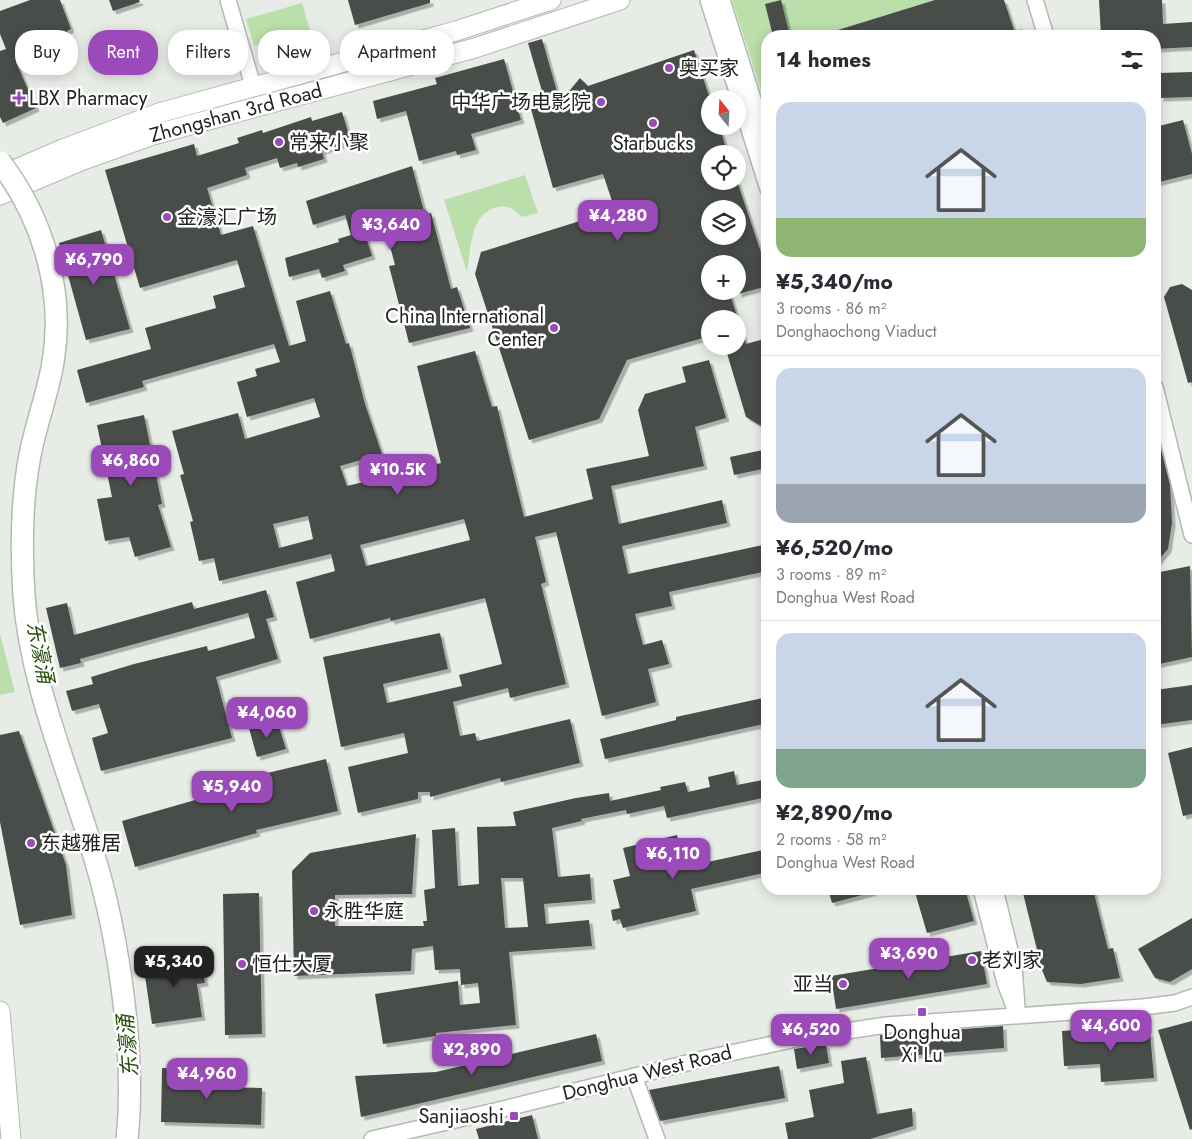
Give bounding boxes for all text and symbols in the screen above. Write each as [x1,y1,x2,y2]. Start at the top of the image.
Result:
chip: Buy [15,30,78,75]
chip: Rent [88,30,158,75]
chip: Filters [168,30,248,75]
chip: New [258,30,330,75]
chip: Apartment [340,30,454,75]
text: 14 homes [776,45,871,75]
icon: filters [1118,46,1146,74]
place label: 奥买家 [679,54,739,83]
marker: 奥买家 [663,62,675,74]
street label: Zhongshan 3rd Road [147,76,325,150]
place label: LBX Pharmacy [29,84,148,113]
place label: 中华广场电影院 [451,88,591,117]
north arrow [701,90,746,135]
map controls [701,90,746,355]
marker: LBX Pharmacy [13,92,25,104]
marker: 中华广场电影院 [595,96,607,108]
marker: Starbucks [647,117,659,129]
place label: 常来小聚 [289,128,369,157]
place label: Starbucks [613,129,693,158]
icon: home [916,135,1006,225]
marker: 常来小聚 [273,136,285,148]
button: locate [701,145,746,190]
pin: ¥4,280 [577,200,659,242]
button: layers [701,200,746,245]
place label: 金濠汇广场 [177,203,277,232]
text: ¥4,280 [589,204,647,227]
pin: ¥3,640 [350,208,432,251]
marker: 金濠汇广场 [161,211,173,223]
text: ¥3,640 [362,213,420,236]
pin: ¥6,790 [53,244,135,286]
text: ¥6,790 [65,248,123,271]
button: + [701,255,746,300]
text: ¥5,340/mo [776,267,893,297]
text: 3 rooms · 86 m² [776,297,886,320]
place label: China International Center [385,302,544,354]
button: − [701,310,746,355]
text: Donghaochong Viaduct [776,320,937,343]
marker: China International Center [548,322,560,334]
icon: home [916,400,1006,490]
pin: ¥6,860 [90,444,172,487]
text: ¥6,860 [102,449,160,472]
pin: ¥10.5K [357,454,439,496]
text: ¥10.5K [370,458,426,481]
text: ¥6,520/mo [776,533,893,563]
text: 3 rooms · 89 m² [776,563,886,586]
text: Donghua West Road [776,586,915,609]
water label: 东濠涌 [19,618,61,688]
icon: home [916,665,1006,755]
pin: ¥4,060 [226,696,308,739]
text: ¥4,060 [238,701,296,724]
pin: ¥5,940 [191,770,273,813]
text: ¥5,940 [203,775,261,798]
text: ¥2,890/mo [776,798,893,828]
text: 2 rooms · 58 m² [776,828,887,851]
place label: 东越雅居 [41,829,121,858]
marker: 东越雅居 [25,837,37,849]
pin: ¥6,110 [632,838,714,880]
text: ¥6,110 [646,842,700,865]
text: Donghua West Road [776,851,915,874]
place label: 永胜华庭 [324,897,404,926]
marker: 永胜华庭 [308,905,320,917]
pin: ¥3,690 [868,938,950,980]
text: ¥3,690 [880,942,938,965]
pin: ¥5,340 [133,946,215,988]
place label: 老刘家 [982,946,1042,975]
text: ¥5,340 [145,950,203,973]
place label: 恒仕大厦 [252,950,332,979]
marker: 老刘家 [966,954,978,966]
marker: 恒仕大厦 [236,958,248,970]
place label: 亚当 [793,970,833,999]
marker: 亚当 [837,978,849,990]
marker: Donghua Xi Lu [916,1006,928,1018]
pin: ¥4,600 [1070,1010,1152,1052]
water label: 东濠涌 [110,1011,146,1079]
pin: ¥6,520 [770,1014,852,1056]
text: ¥4,600 [1082,1014,1140,1037]
text: ¥6,520 [782,1018,840,1041]
place label: Donghua Xi Lu [883,1018,961,1070]
pin: ¥2,890 [431,1034,513,1076]
text: ¥2,890 [443,1038,501,1061]
street label: Donghua West Road [559,1038,735,1108]
pin: ¥4,960 [166,1058,248,1100]
text: ¥4,960 [177,1062,237,1085]
place label: Sanjiaoshi [418,1102,504,1131]
marker: Sanjiaoshi [508,1110,520,1122]

